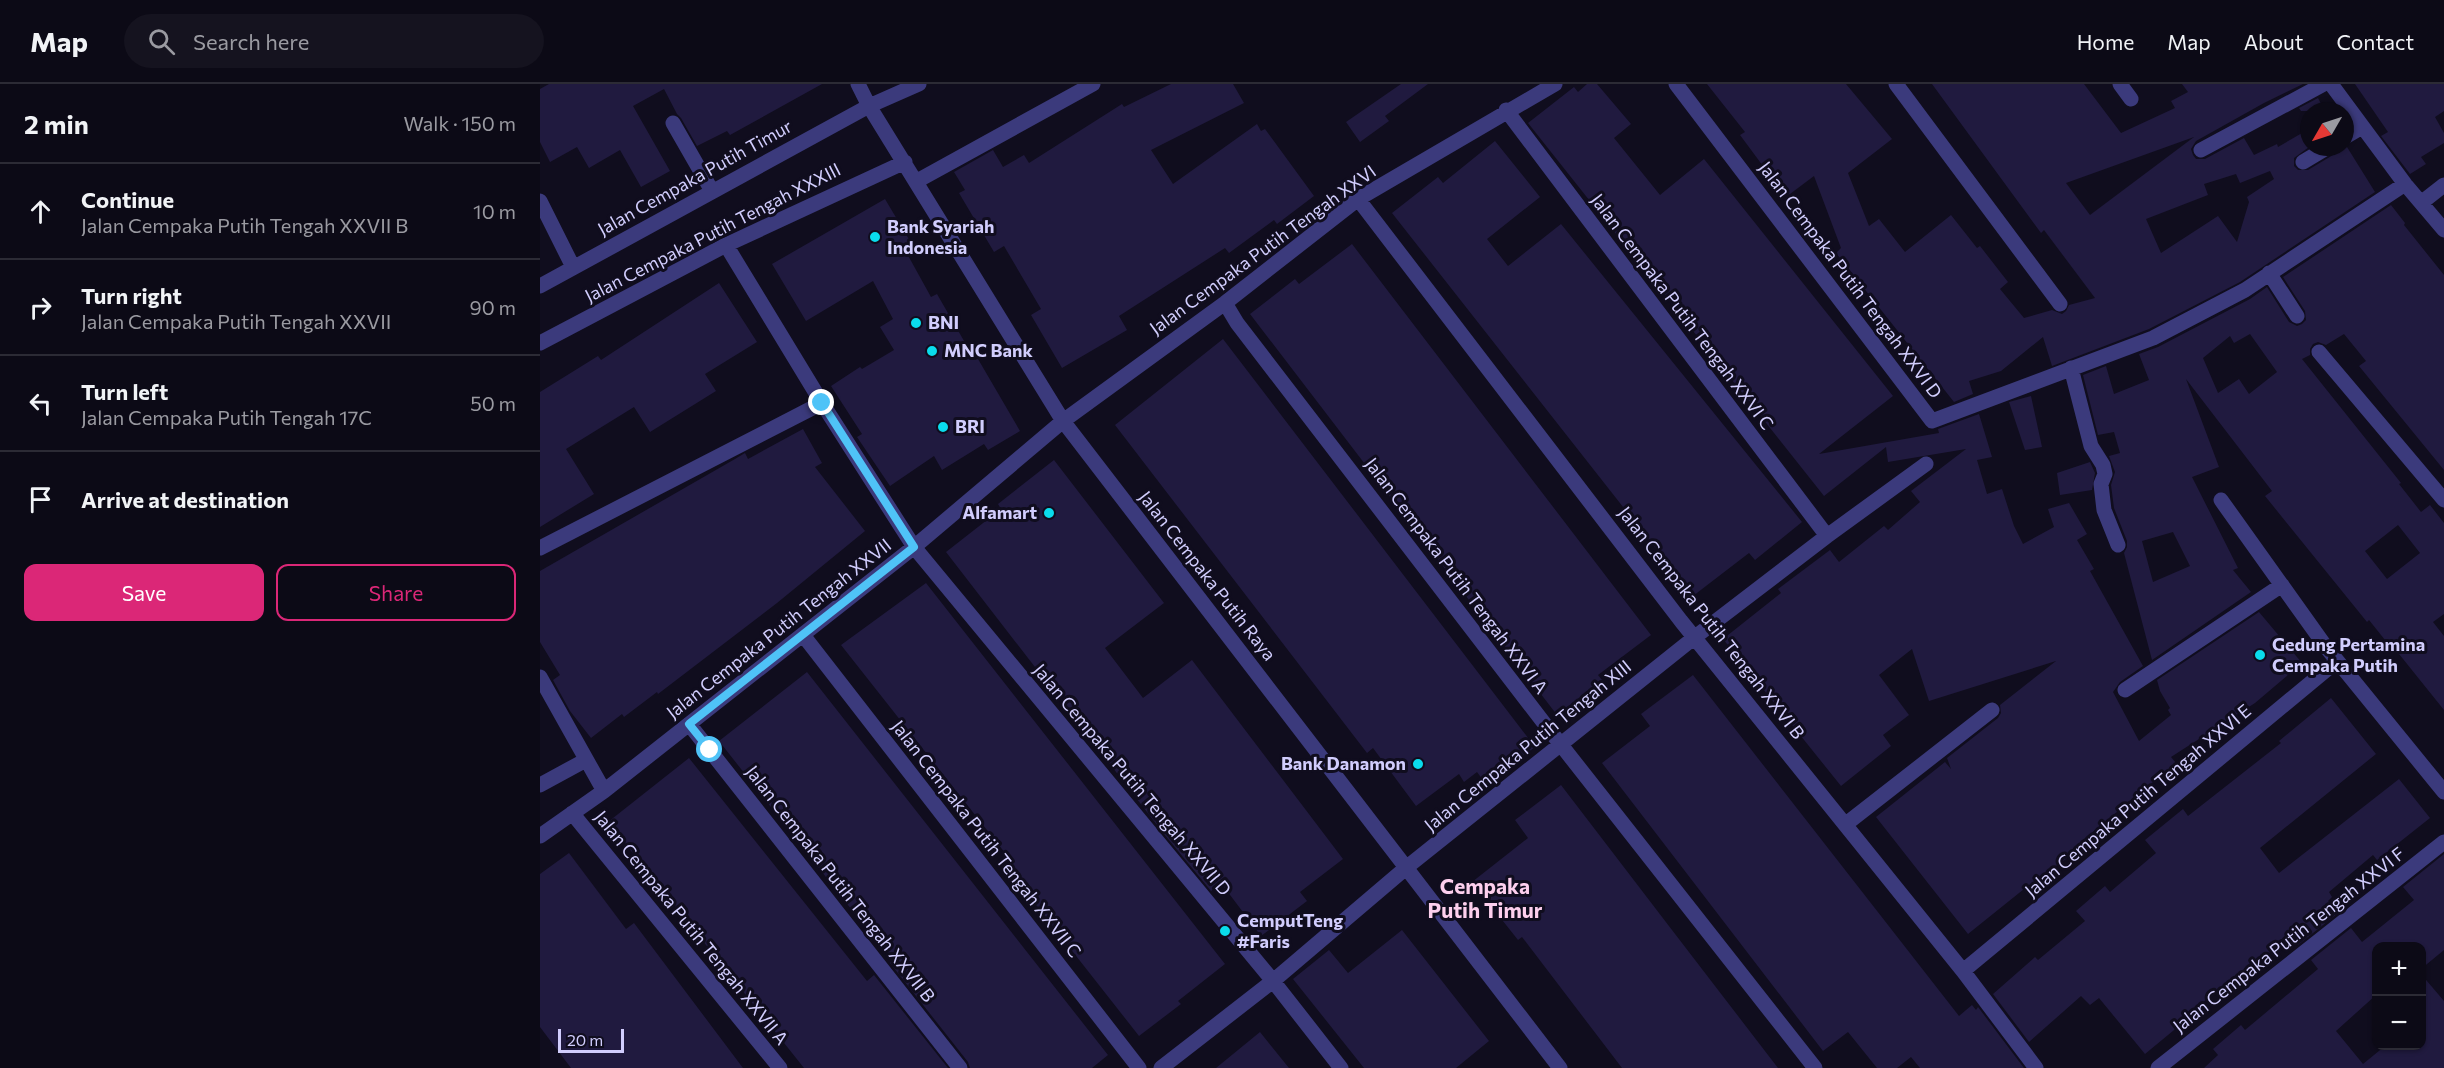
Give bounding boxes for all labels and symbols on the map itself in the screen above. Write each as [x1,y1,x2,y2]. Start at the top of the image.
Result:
north arrow [2300,102,2354,156]
street label: Jalan Cempaka Putih Timur [593,114,796,240]
street label: Jalan Cempaka Putih Tengah XXVI D [1754,157,1947,402]
street label: Jalan Cempaka Putih Tengah XXXIII [581,158,844,306]
street label: Jalan Cempaka Putih Tengah XXVI [1145,160,1380,339]
street label: Jalan Cempaka Putih Tengah XXVI C [1587,189,1779,434]
place label: Bank Syariah Indonesia [887,215,994,258]
marker: Bank Syariah Indonesia [868,230,882,244]
place label: BNI [928,311,959,333]
marker: BNI [909,316,923,330]
place label: MNC Bank [944,339,1033,361]
marker: MNC Bank [925,344,939,358]
route end [808,389,834,415]
place label: BRI [955,415,985,437]
marker: BRI [936,420,950,434]
street label: Jalan Cempaka Putih Tengah XXVI A [1361,453,1553,698]
street label: Jalan Cempaka Putih Raya [1135,486,1281,665]
place label: Alfamart [962,501,1037,523]
street label: Jalan Cempaka Putih Tengah XXVI B [1614,502,1810,743]
marker: Alfamart [1042,506,1056,520]
street label: Jalan Cempaka Putih Tengah XXVII [662,534,895,723]
place label: Gedung Pertamina Cempaka Putih [2272,633,2425,676]
marker: Gedung Pertamina Cempaka Putih [2253,648,2267,662]
street label: Jalan Cempaka Putih Tengah XIII [1419,655,1635,836]
street label: Jalan Cempaka Putih Tengah XXVII D [1029,659,1236,900]
street label: Jalan Cempaka Putih Tengah XXVI E [2020,699,2255,901]
street label: Jalan Cempaka Putih Tengah XXVII C [887,715,1086,961]
route start [696,736,722,762]
place label: Bank Danamon [1281,752,1406,774]
marker: Bank Danamon [1411,757,1425,771]
street label: Jalan Cempaka Putih Tengah XXVII B [741,761,940,1006]
street label: Jalan Cempaka Putih Tengah XXVII A [590,806,793,1049]
street label: Jalan Cempaka Putih Tengah XXVI F [2168,842,2409,1037]
district label: Cempaka Putih Timur [1428,873,1543,922]
place label: CemputTeng #Faris [1237,909,1343,952]
marker: CemputTeng #Faris [1218,924,1232,938]
scale bar [558,1026,624,1054]

